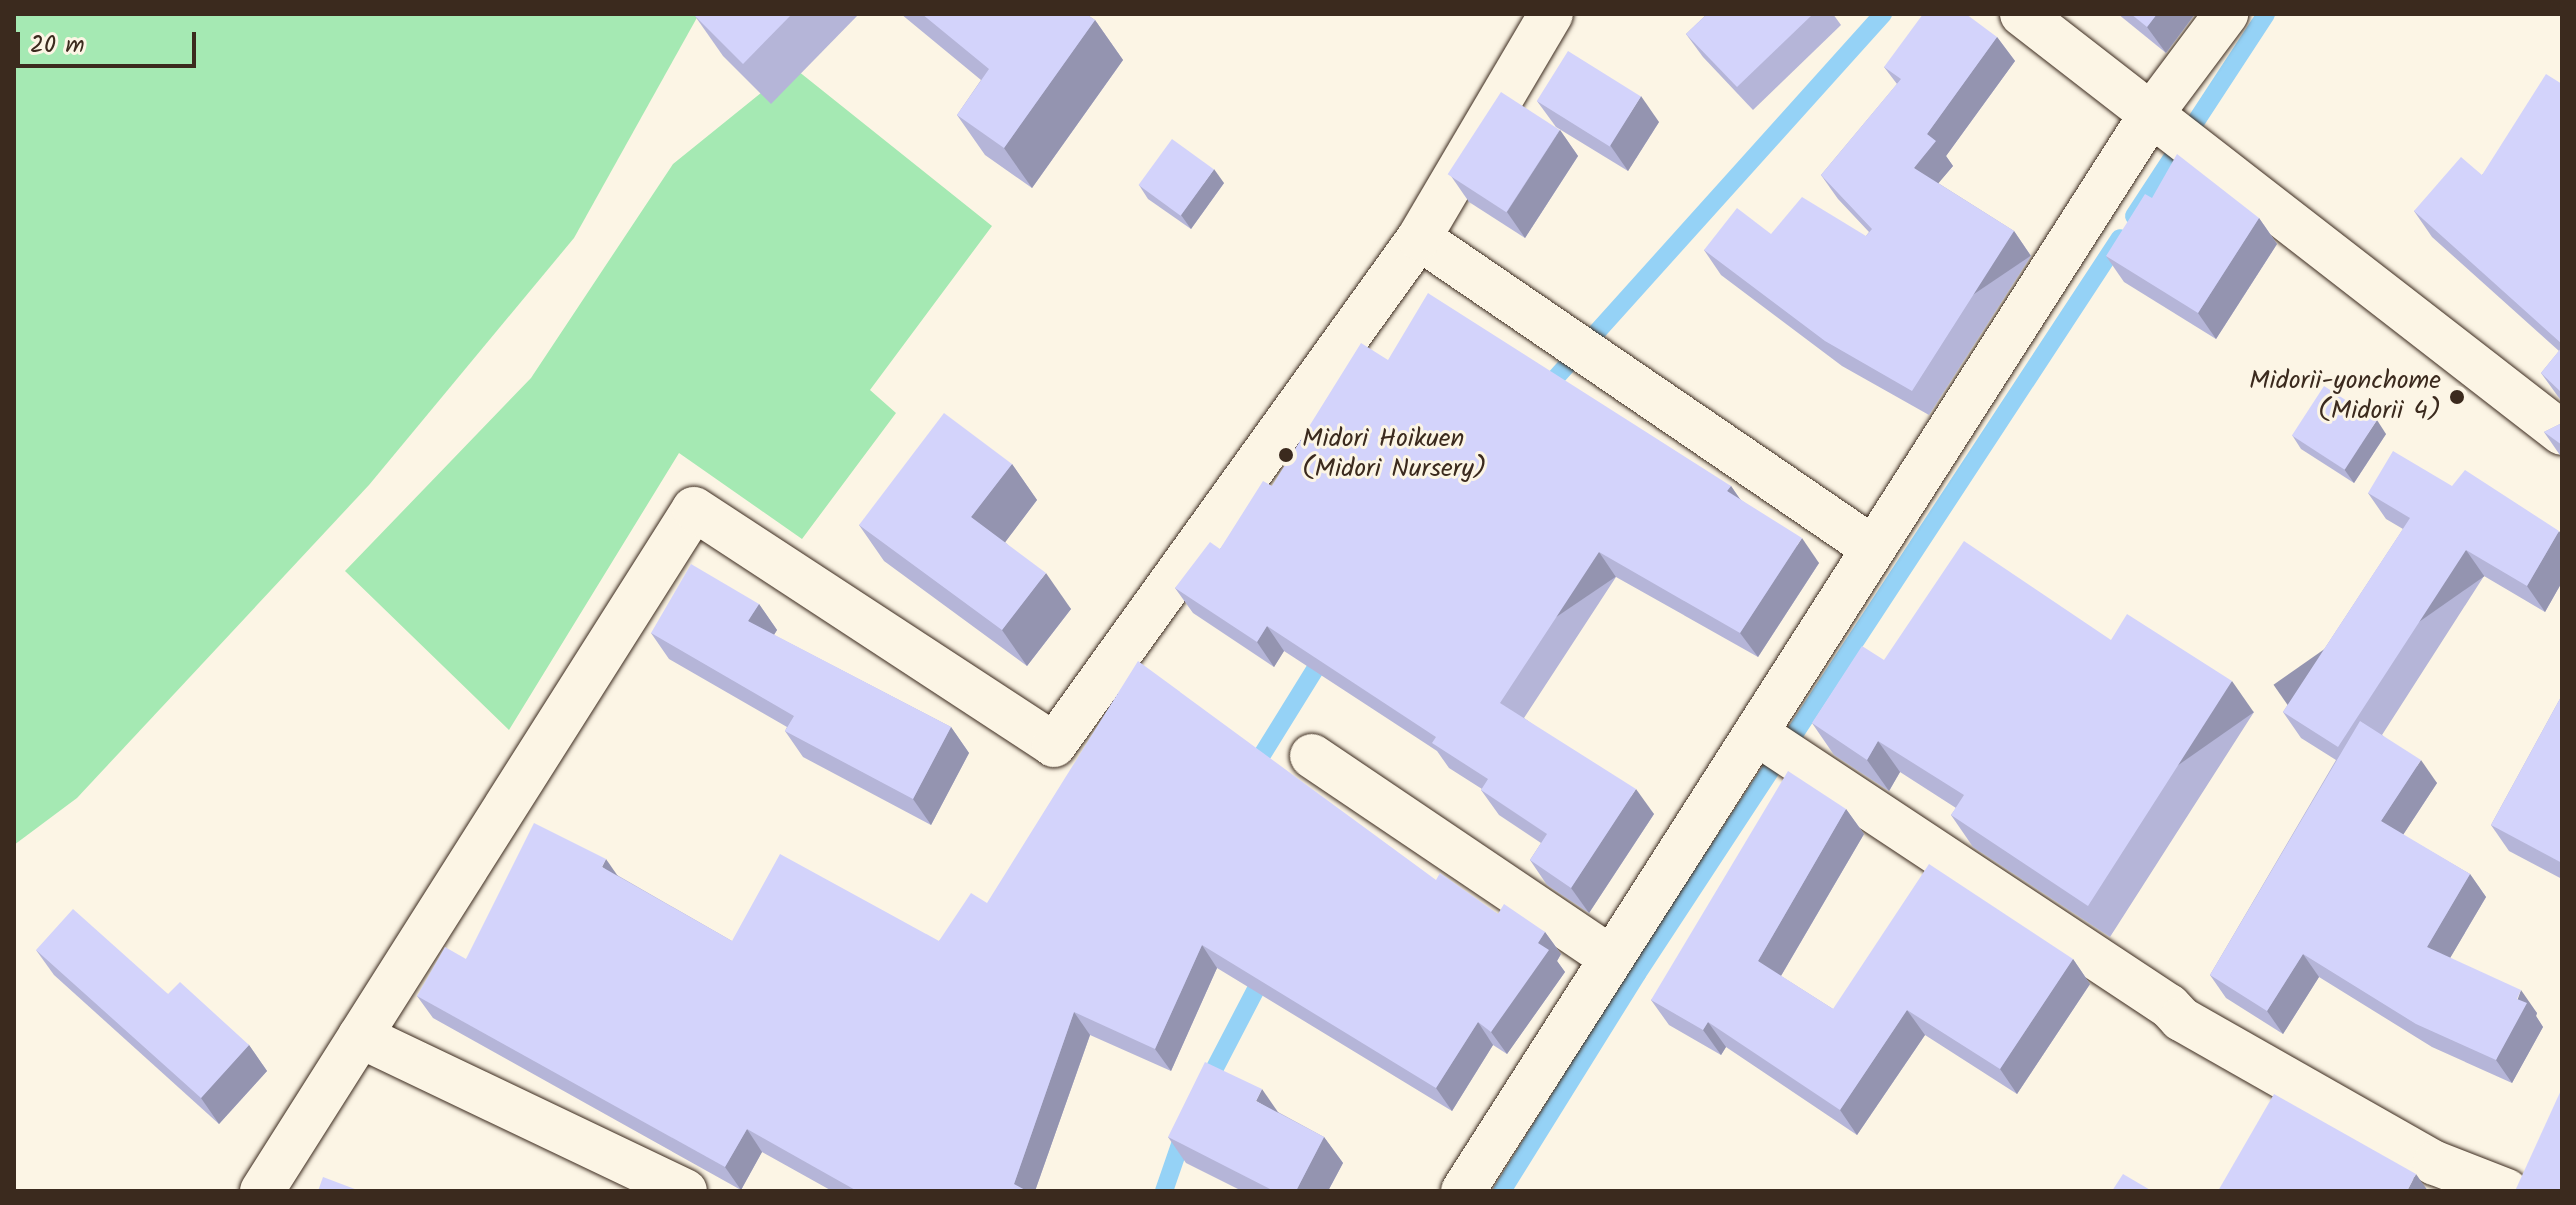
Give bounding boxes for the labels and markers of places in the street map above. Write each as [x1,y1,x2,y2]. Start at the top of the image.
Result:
place label: Midorii-yonchome (Midorii 4) [2249,366,2441,428]
marker: Midorii-yonchome (Midorii 4) [2448,388,2466,406]
place label: Midori Hoikuen (Midori Nursery) [1302,424,1487,486]
marker: Midori Hoikuen (Midori Nursery) [1277,446,1295,464]

